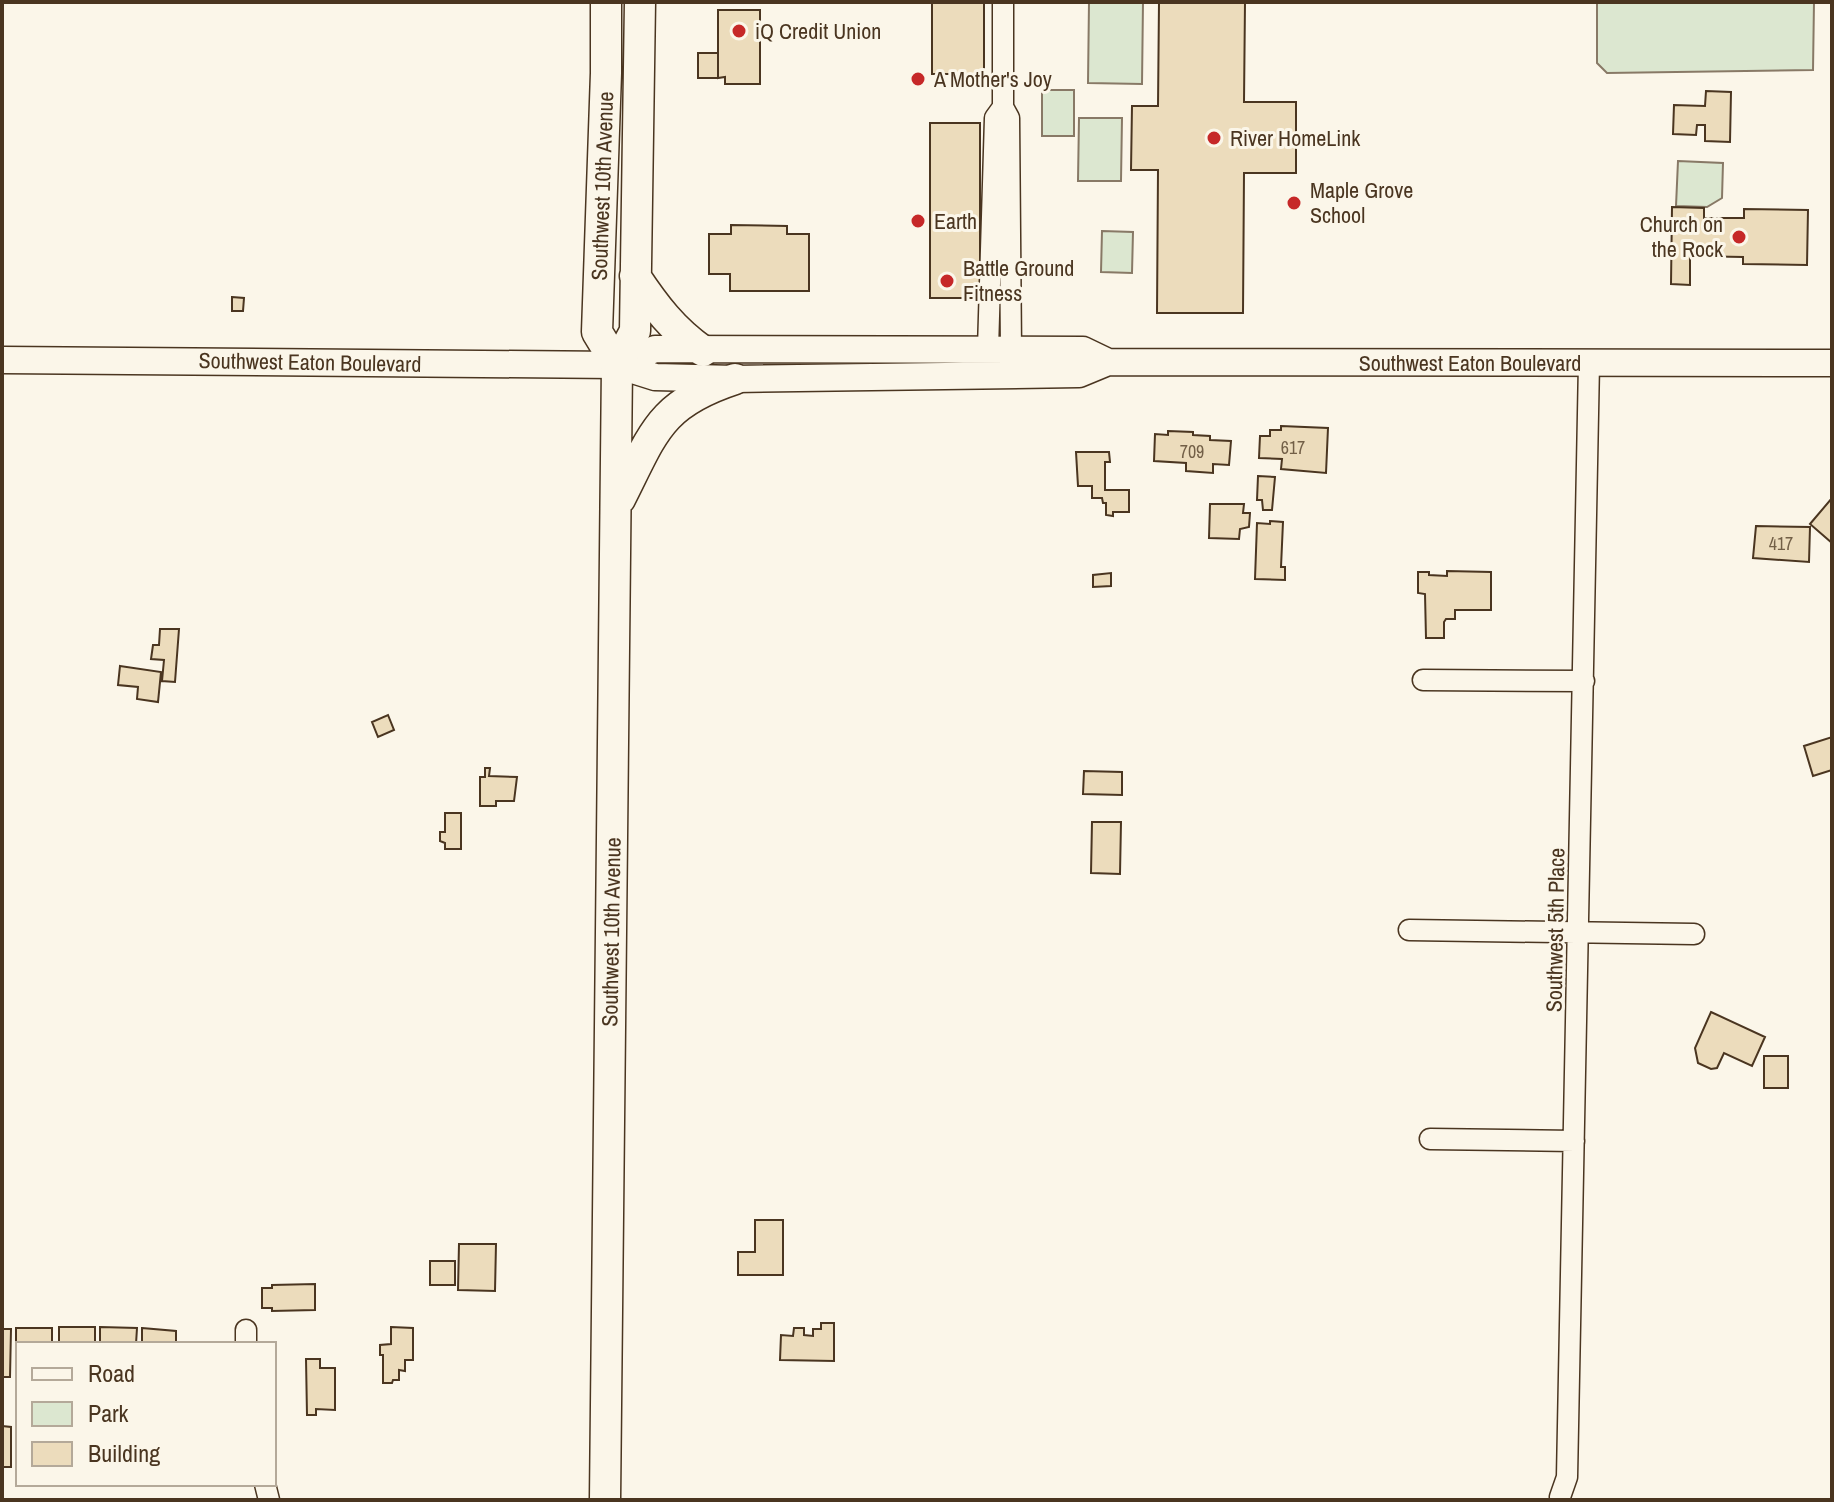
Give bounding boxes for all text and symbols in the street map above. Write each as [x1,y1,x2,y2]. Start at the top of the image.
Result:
place label: iQ Credit Union [755,16,881,46]
marker: iQ Credit Union [730,22,748,40]
place label: A Mother's Joy [933,64,1052,94]
marker: A Mother's Joy [909,70,927,88]
street label: Southwest 10th Avenue [584,91,620,281]
place label: River HomeLink [1230,123,1361,153]
marker: River HomeLink [1205,129,1223,147]
place label: Maple Grove School [1310,175,1413,230]
marker: Maple Grove School [1285,194,1303,212]
place label: Earth [934,206,977,236]
place label: Church on the Rock [1640,209,1724,264]
marker: Earth [909,212,927,230]
marker: Church on the Rock [1730,228,1748,246]
place label: Battle Ground Fitness [963,253,1074,308]
marker: Battle Ground Fitness [938,272,956,290]
street label: Southwest Eaton Boulevard [198,345,422,379]
street label: Southwest Eaton Boulevard [1359,348,1581,378]
house number: 617 [1281,435,1305,460]
house number: 709 [1180,439,1204,464]
house number: 417 [1769,531,1793,556]
street label: Southwest 10th Avenue [594,837,628,1027]
street label: Southwest 5th Place [1539,848,1571,1012]
legend [16,1342,276,1486]
text: Road [88,1357,135,1389]
text: Park [88,1397,129,1429]
text: Building [88,1437,160,1469]

